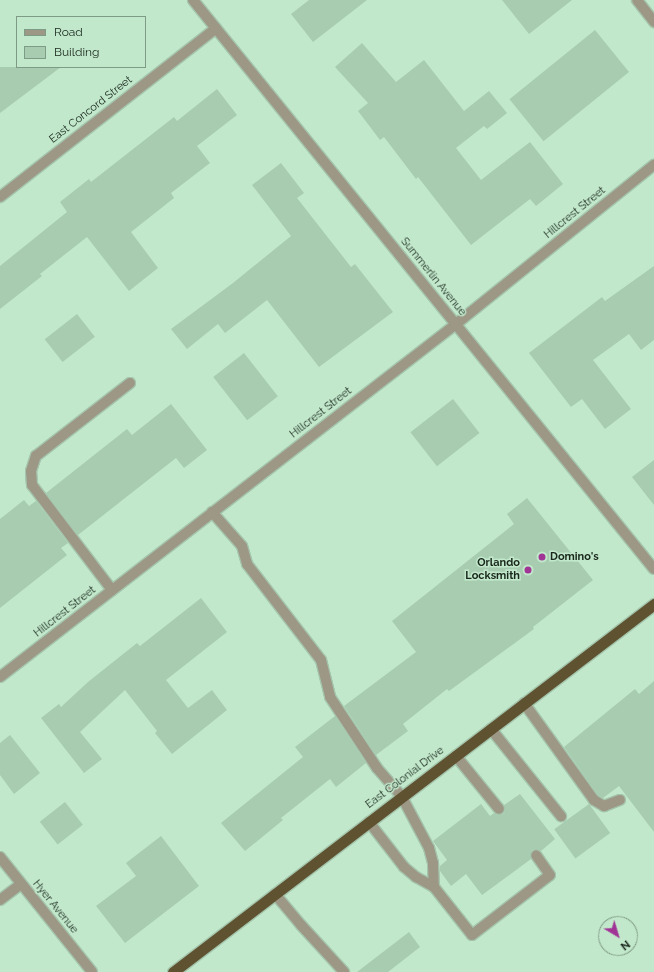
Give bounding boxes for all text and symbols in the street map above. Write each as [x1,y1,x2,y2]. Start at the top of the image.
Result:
legend [16,16,146,68]
text: Road [54,25,83,39]
text: Building [54,45,100,59]
street label: East Concord Street [47,74,135,146]
street label: Hillcrest Street [542,184,608,242]
street label: Summerlin Avenue [397,235,469,319]
street label: Hillcrest Street [287,385,355,441]
place label: Domino's [550,550,599,564]
marker: Domino's [537,552,547,562]
place label: Orlando Locksmith [465,557,520,583]
marker: Orlando Locksmith [523,565,533,575]
street label: Hillcrest Street [31,584,99,640]
street label: East Colonial Drive [363,744,447,812]
street label: Hyer Avenue [29,877,81,937]
north arrow [598,916,638,956]
text: N [618,937,632,953]

